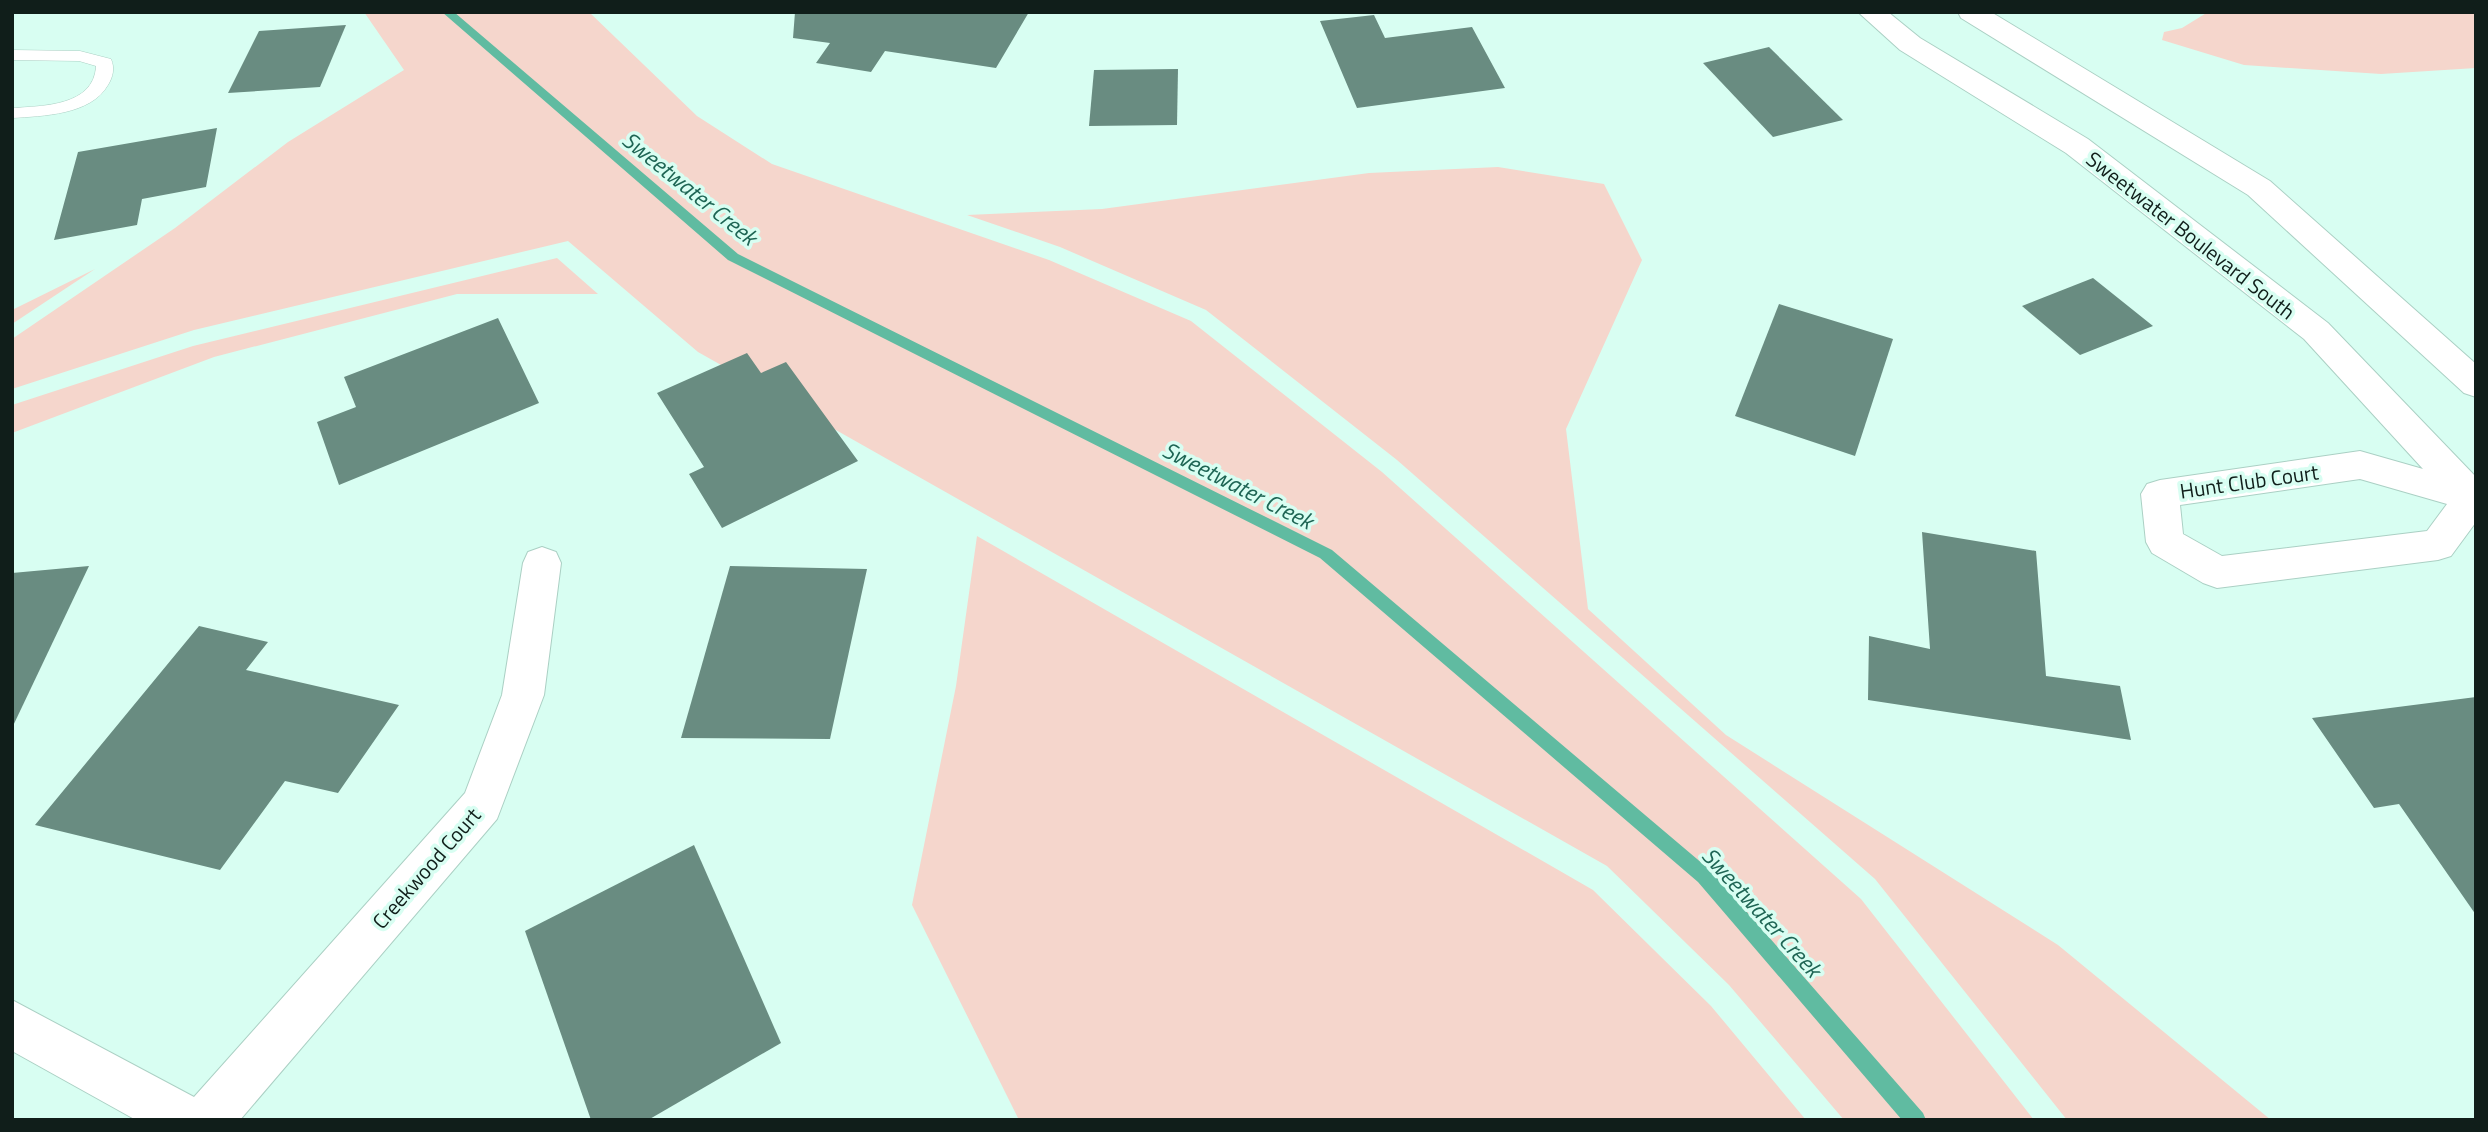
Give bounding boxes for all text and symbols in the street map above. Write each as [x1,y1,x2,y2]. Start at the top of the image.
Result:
water label: Sweetwater Creek [615,122,767,255]
street label: Sweetwater Boulevard South [2080,143,2302,327]
water label: Sweetwater Creek [1157,432,1322,539]
street label: Hunt Club Court [2178,455,2321,507]
street label: Creekwood Court [364,800,488,936]
water label: Sweetwater Creek [1694,839,1832,987]

